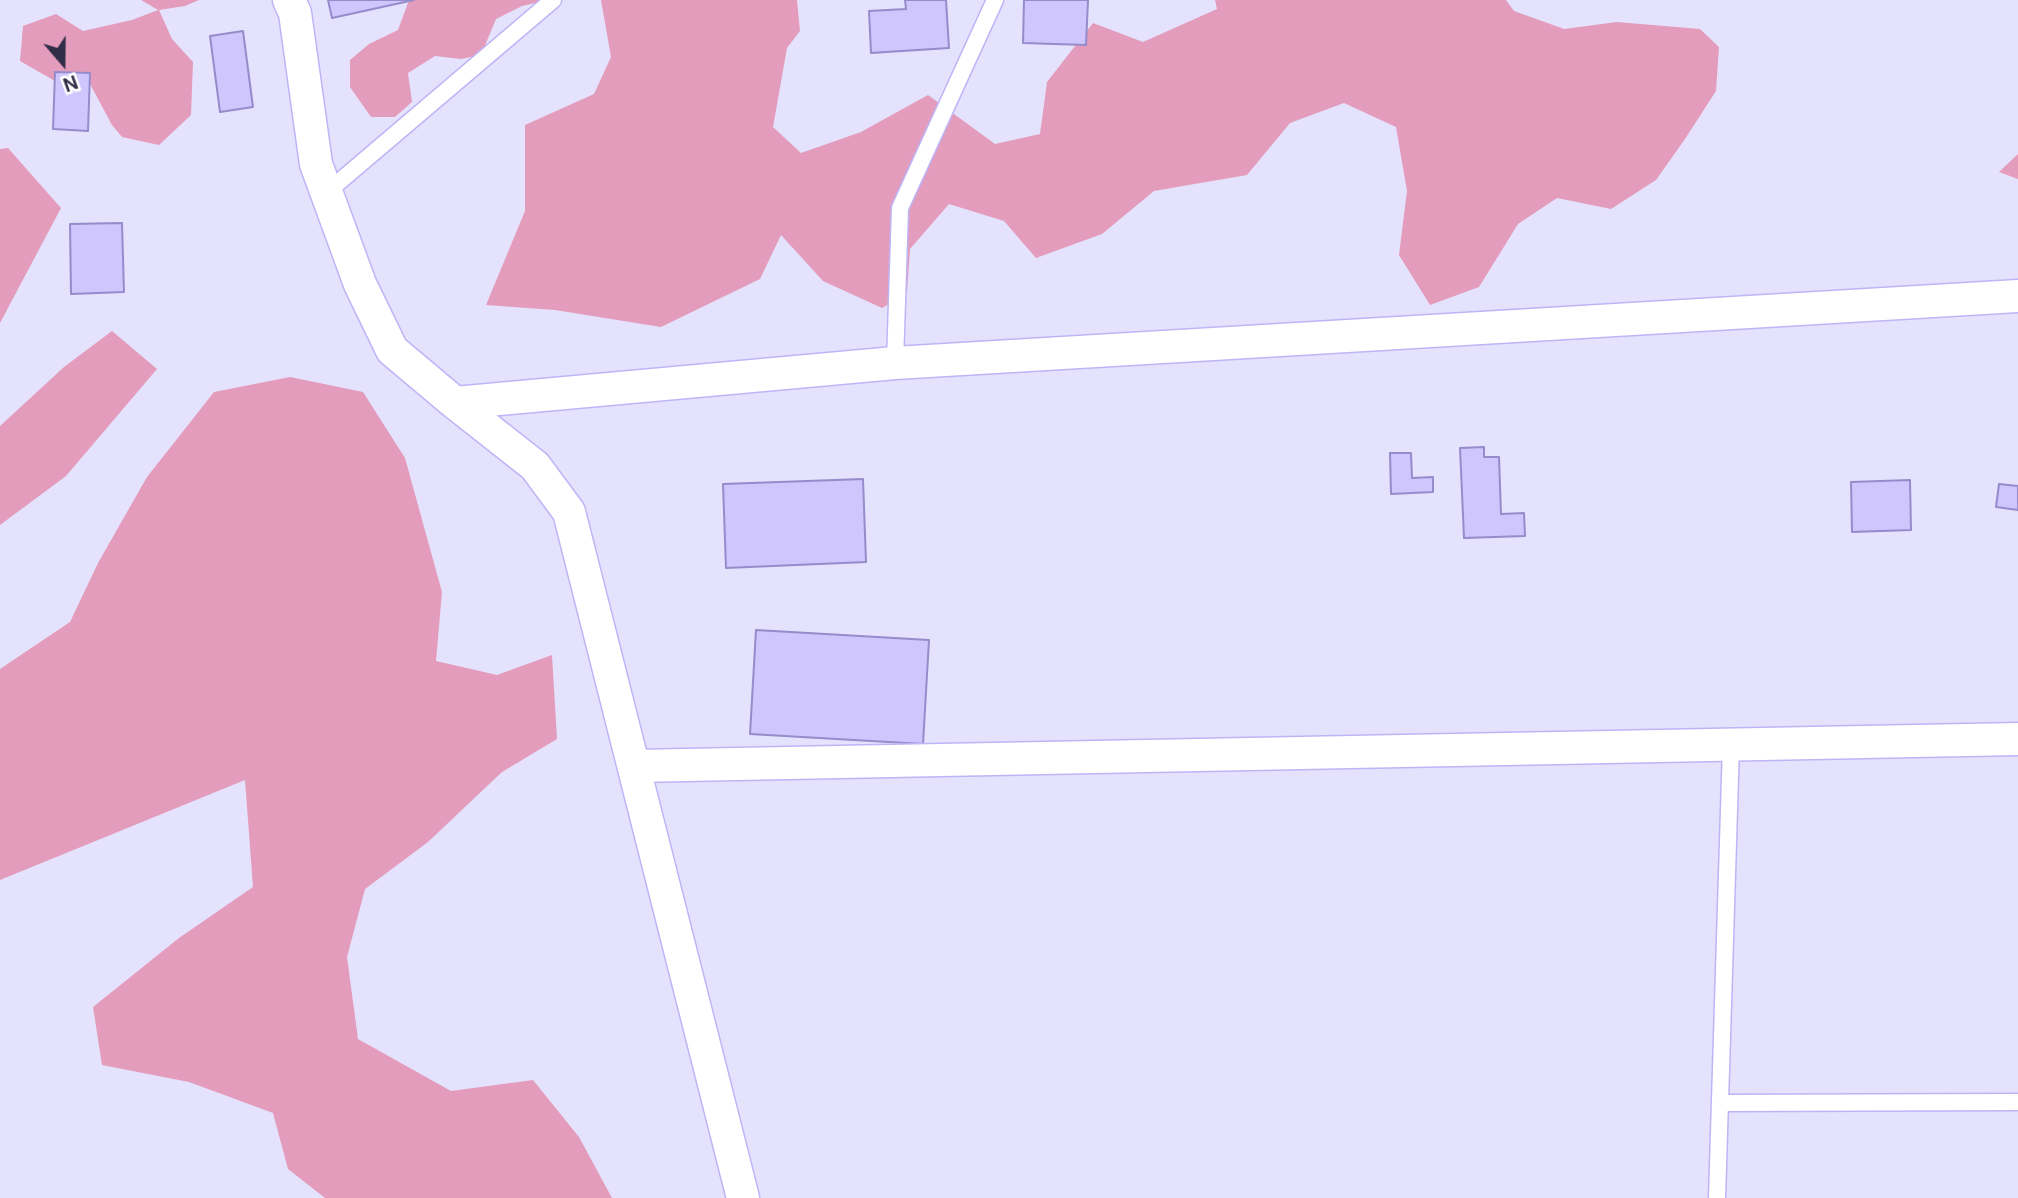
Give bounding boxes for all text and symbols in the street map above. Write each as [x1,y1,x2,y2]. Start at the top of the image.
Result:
north arrow [28,28,98,98]
text: N [60,69,81,97]

